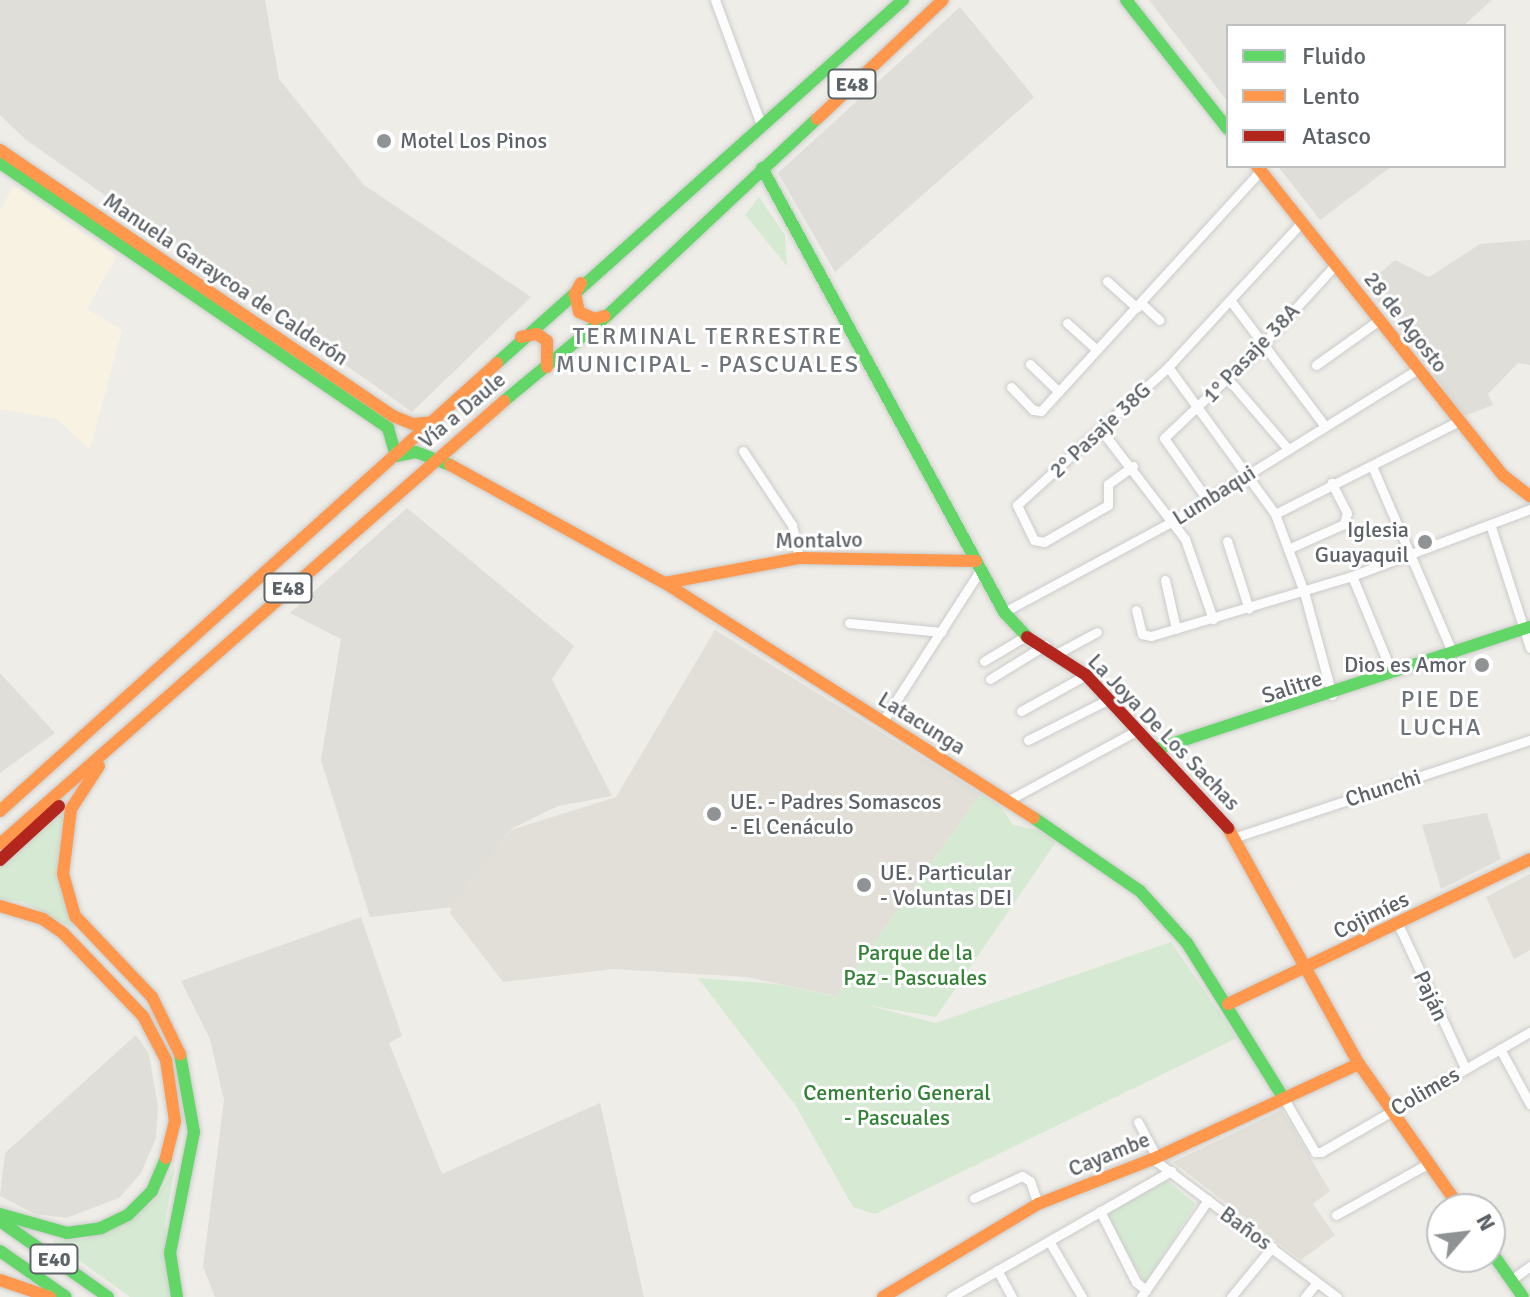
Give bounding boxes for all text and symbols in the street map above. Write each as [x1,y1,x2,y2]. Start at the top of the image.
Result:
legend [1226,24,1506,168]
text: Fluido [1302,41,1366,71]
road number: E48 [826,68,878,100]
text: Lento [1302,81,1360,111]
text: Atasco [1302,121,1371,151]
place label: Motel Los Pinos [400,128,547,154]
marker: Motel Los Pinos [375,132,393,150]
street label: Manuela Garaycoa de Calderón [98,187,354,371]
street label: 28 de Agosto [1358,266,1454,378]
street label: 1° Pasaje 38A [1197,298,1305,408]
district label: TERMINAL TERRESTRE MUNICIPAL - PASCUALES [556,323,860,379]
street label: Vía a Daule [413,366,511,454]
street label: 2° Pasaje 38G [1044,376,1156,484]
street label: Lumbaqui [1168,459,1260,531]
place label: Iglesia Guayaquil [1315,516,1409,568]
street label: Montalvo [775,526,863,554]
marker: Iglesia Guayaquil [1416,533,1434,551]
road number: E48 [262,572,314,604]
street label: La Joya De Los Sachas [1082,648,1246,816]
place label: Dios es Amor [1344,652,1466,678]
marker: Dios es Amor [1473,656,1491,674]
street label: Salitre [1258,665,1326,709]
street label: Latacunga [873,686,971,760]
district label: PIE DE LUCHA [1399,686,1483,742]
street label: Chunchi [1342,763,1424,813]
place label: UE. - Padres Somascos - El Cenáculo [730,788,941,840]
marker: UE. - Padres Somascos - El Cenáculo [705,805,723,823]
place label: UE. Particular - Voluntas DEI [880,859,1012,910]
marker: UE. Particular - Voluntas DEI [855,876,873,894]
street label: Cojimíes [1329,885,1413,945]
park label: Parque de la Paz - Pascuales [843,939,987,990]
street label: Paján [1408,967,1454,1025]
street label: Colimes [1386,1061,1464,1121]
park label: Cementerio General - Pascuales [803,1079,991,1130]
street label: Cayambe [1064,1126,1154,1182]
north arrow [1426,1193,1506,1273]
street label: Baños [1215,1200,1277,1256]
text: N [1470,1209,1501,1236]
road number: E40 [28,1243,80,1275]

